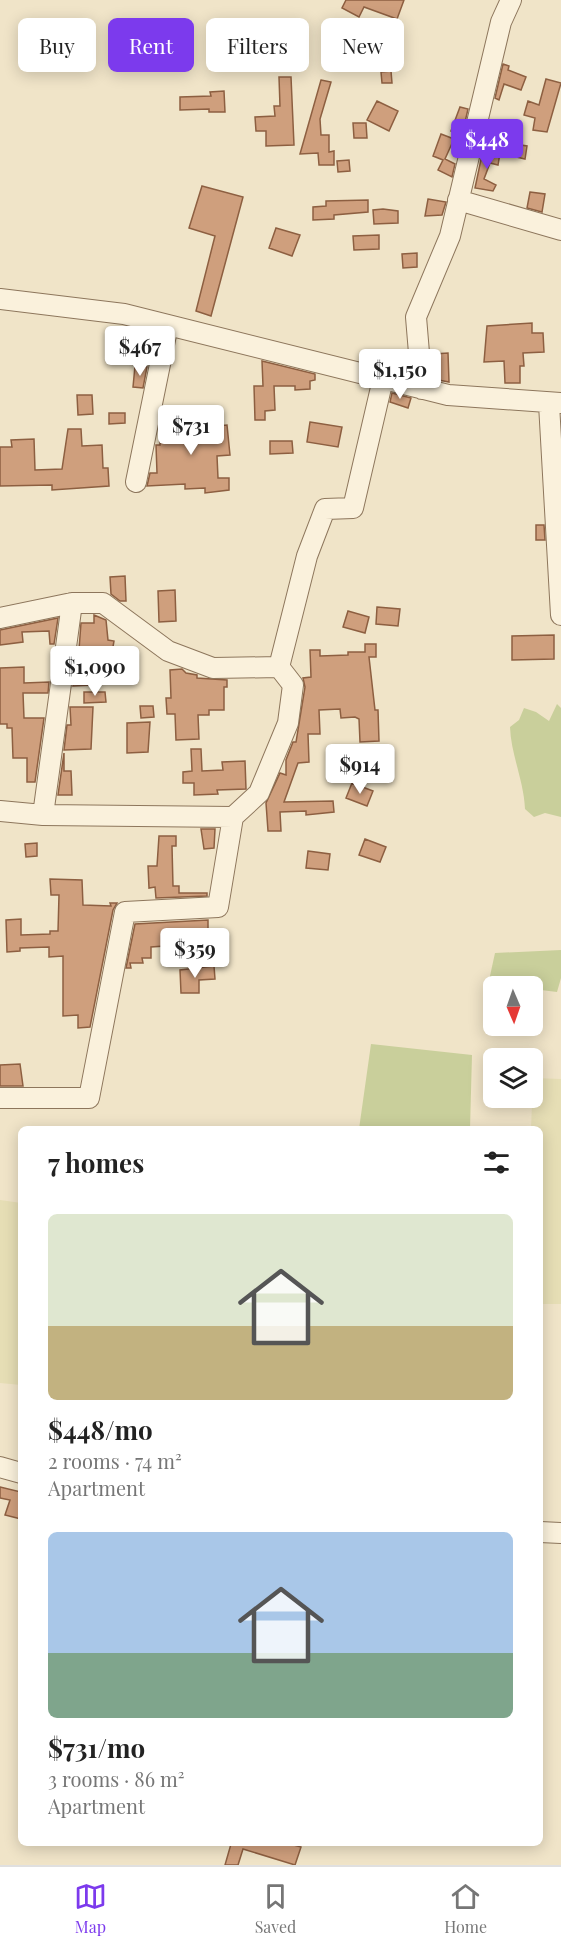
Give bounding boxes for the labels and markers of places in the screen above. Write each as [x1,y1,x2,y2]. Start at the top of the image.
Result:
pin: $448 [451,119,523,170]
pin: $467 [104,326,176,377]
pin: $1,150 [351,349,449,400]
pin: $731 [155,405,227,456]
pin: $1,090 [46,646,144,697]
pin: $914 [324,744,396,795]
pin: $359 [159,928,231,979]

